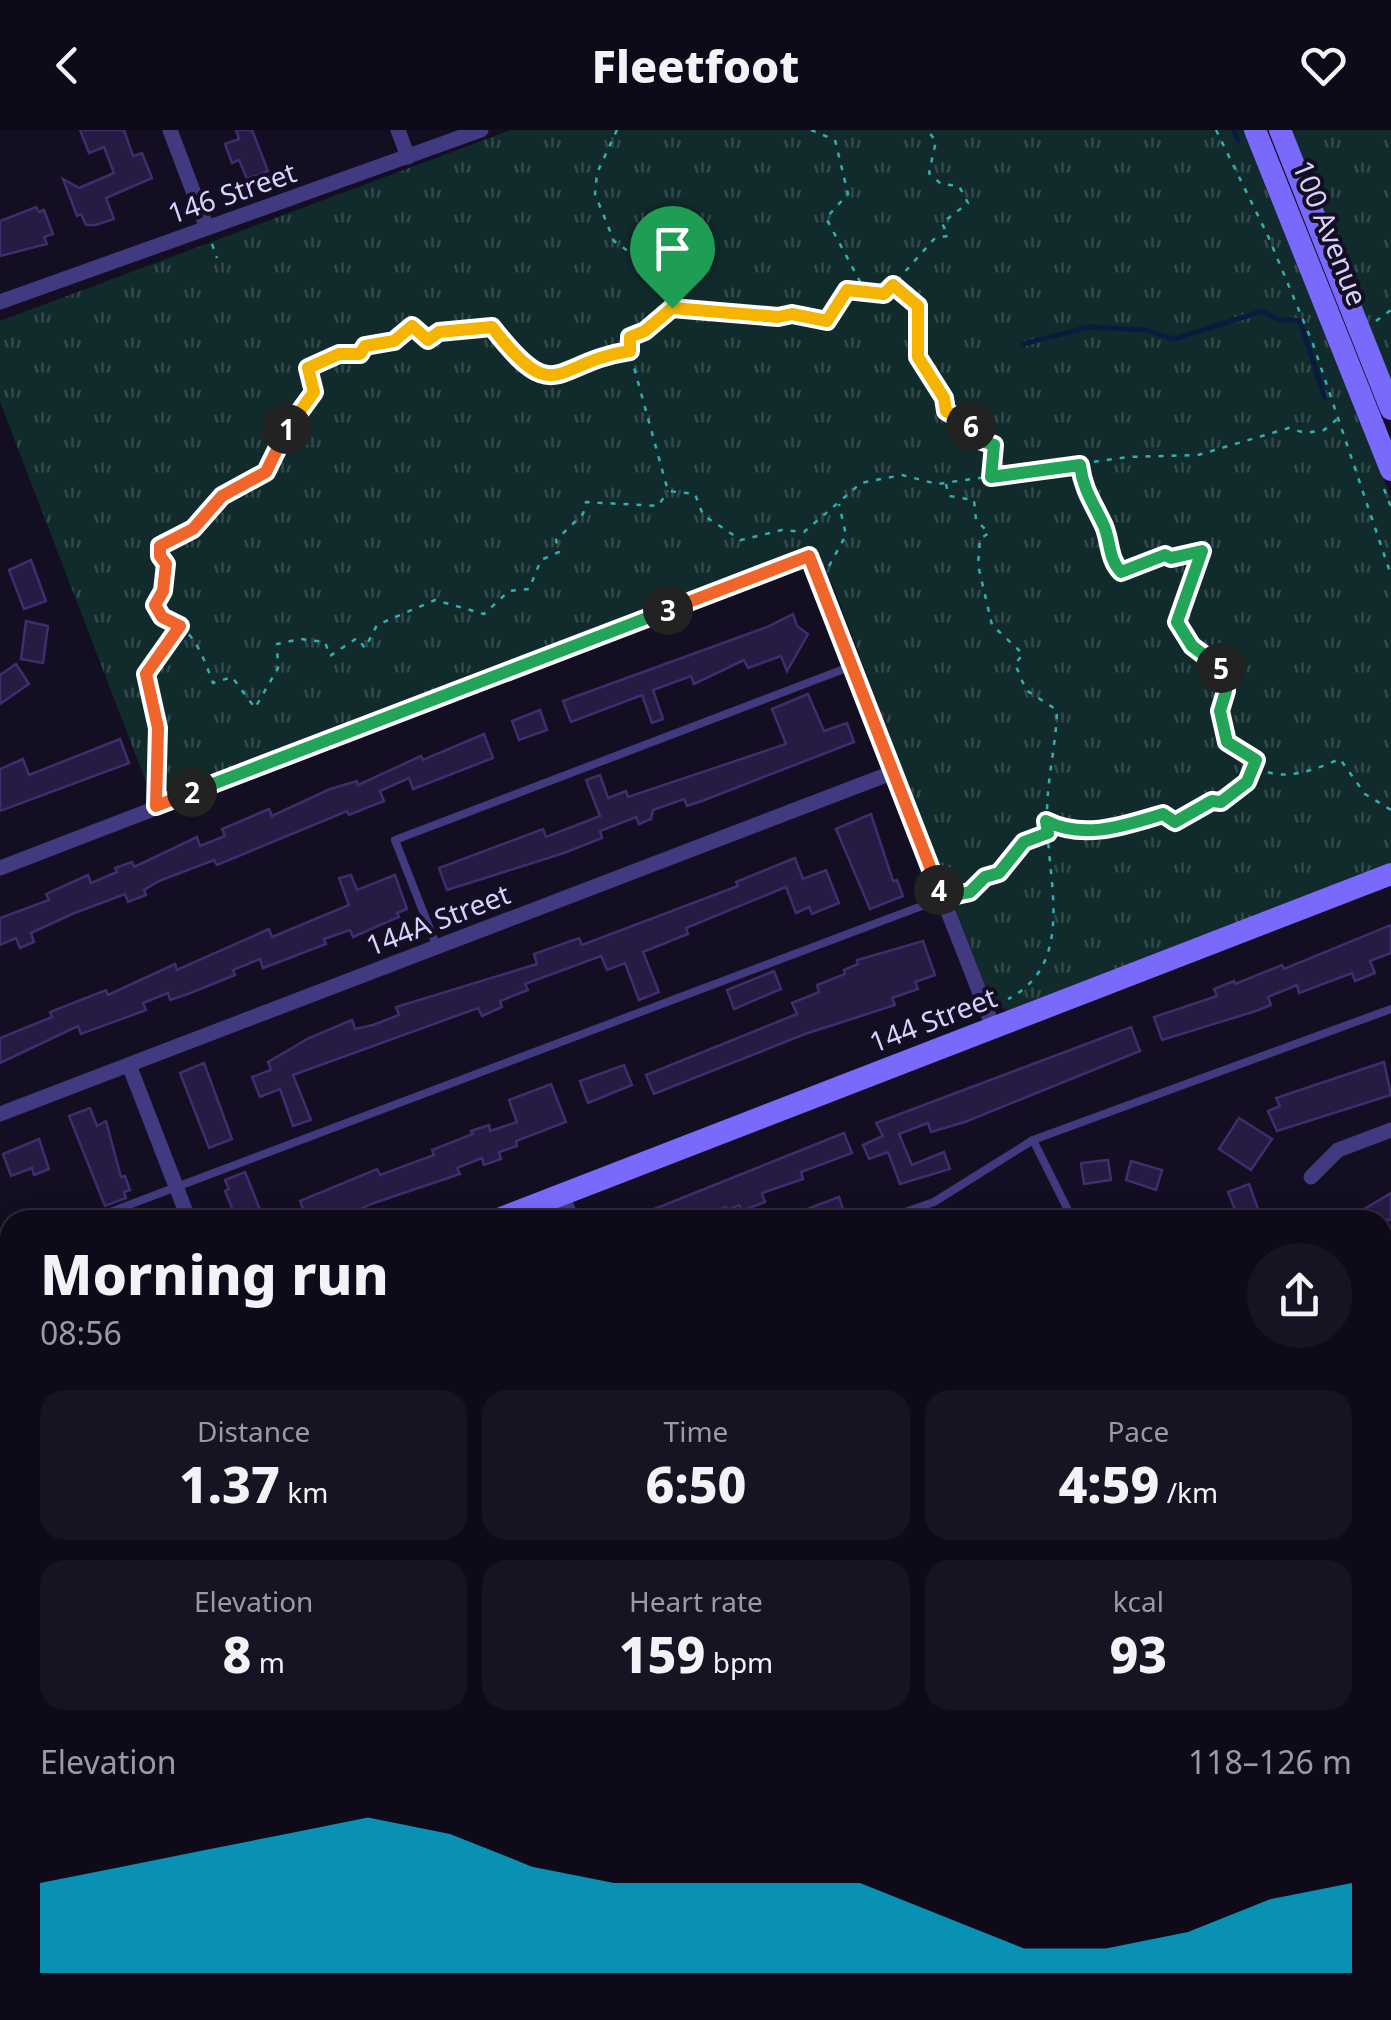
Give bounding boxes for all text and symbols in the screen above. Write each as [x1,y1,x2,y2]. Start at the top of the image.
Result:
text: Fleetfoot [592,35,799,96]
icon: back [40,38,95,93]
icon: heart [1296,38,1351,93]
street label: 146 Street [162,152,301,232]
street label: 100 Avenue [1285,154,1377,311]
pin [630,206,715,309]
icon: arrive [645,221,700,276]
pin: 6 [946,401,996,451]
pin: 1 [262,404,312,454]
text: 6 [963,407,979,445]
text: 1 [279,410,295,448]
pin: 3 [643,585,693,635]
text: 3 [660,591,676,629]
pin: 5 [1196,643,1246,693]
text: 5 [1213,649,1229,687]
pin: 2 [167,767,217,817]
text: 2 [184,773,200,811]
pin: 4 [914,865,964,915]
text: 4 [931,871,947,909]
street label: 144A Street [360,874,515,964]
street label: 144 Street [864,977,1002,1061]
text: Morning run [40,1236,389,1311]
button: share [1247,1243,1352,1348]
text: 08:56 [40,1311,122,1354]
text: Distance [197,1412,310,1450]
text: Time [664,1412,728,1450]
text: Pace [1107,1412,1169,1450]
text: 1.37 [179,1450,280,1518]
text: 6:50 [646,1450,746,1518]
text: 4:59 [1058,1450,1159,1518]
text: km [280,1473,328,1511]
text: /km [1159,1473,1218,1511]
text: Elevation [194,1582,313,1620]
text: Heart rate [629,1582,763,1620]
text: kcal [1113,1582,1164,1620]
text: 8 [222,1620,251,1688]
text: 159 [619,1620,705,1688]
text: 93 [1109,1620,1167,1688]
text: m [251,1643,285,1681]
text: bpm [705,1643,773,1681]
text: Elevation [40,1740,177,1783]
text: 118–126 m [1188,1740,1352,1783]

